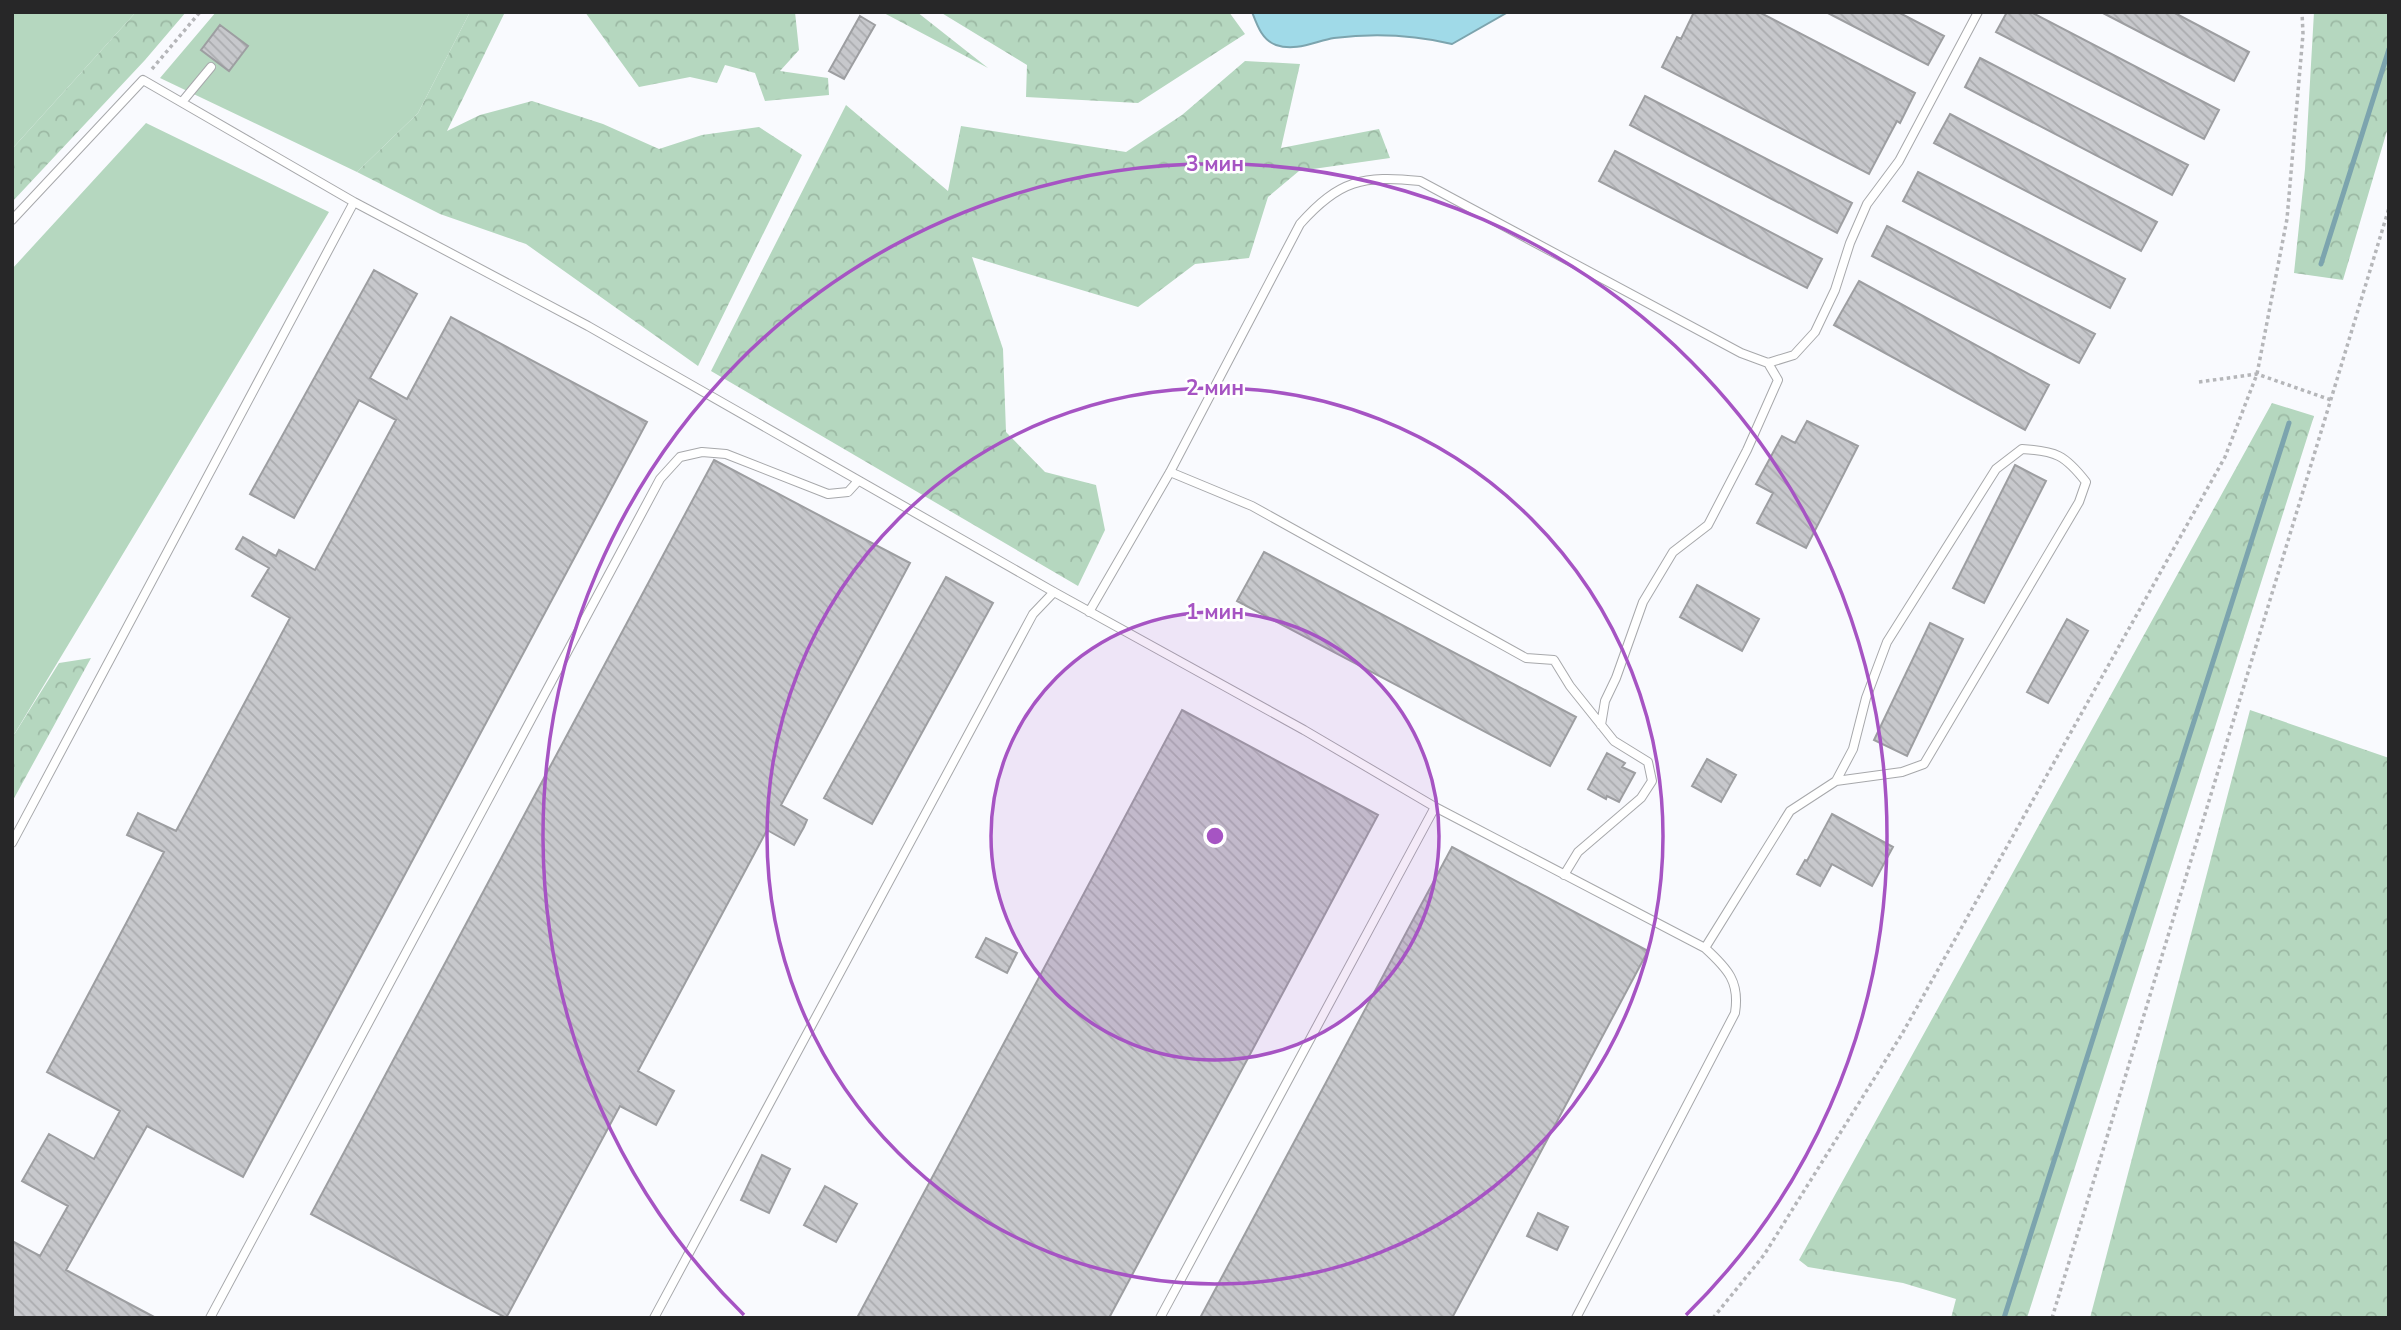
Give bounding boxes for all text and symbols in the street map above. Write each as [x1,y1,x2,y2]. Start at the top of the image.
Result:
text: 3 мин [1186,150,1244,178]
text: 2 мин [1186,374,1244,402]
text: 1 мин [1186,598,1244,626]
centre of rings [1203,824,1227,848]

